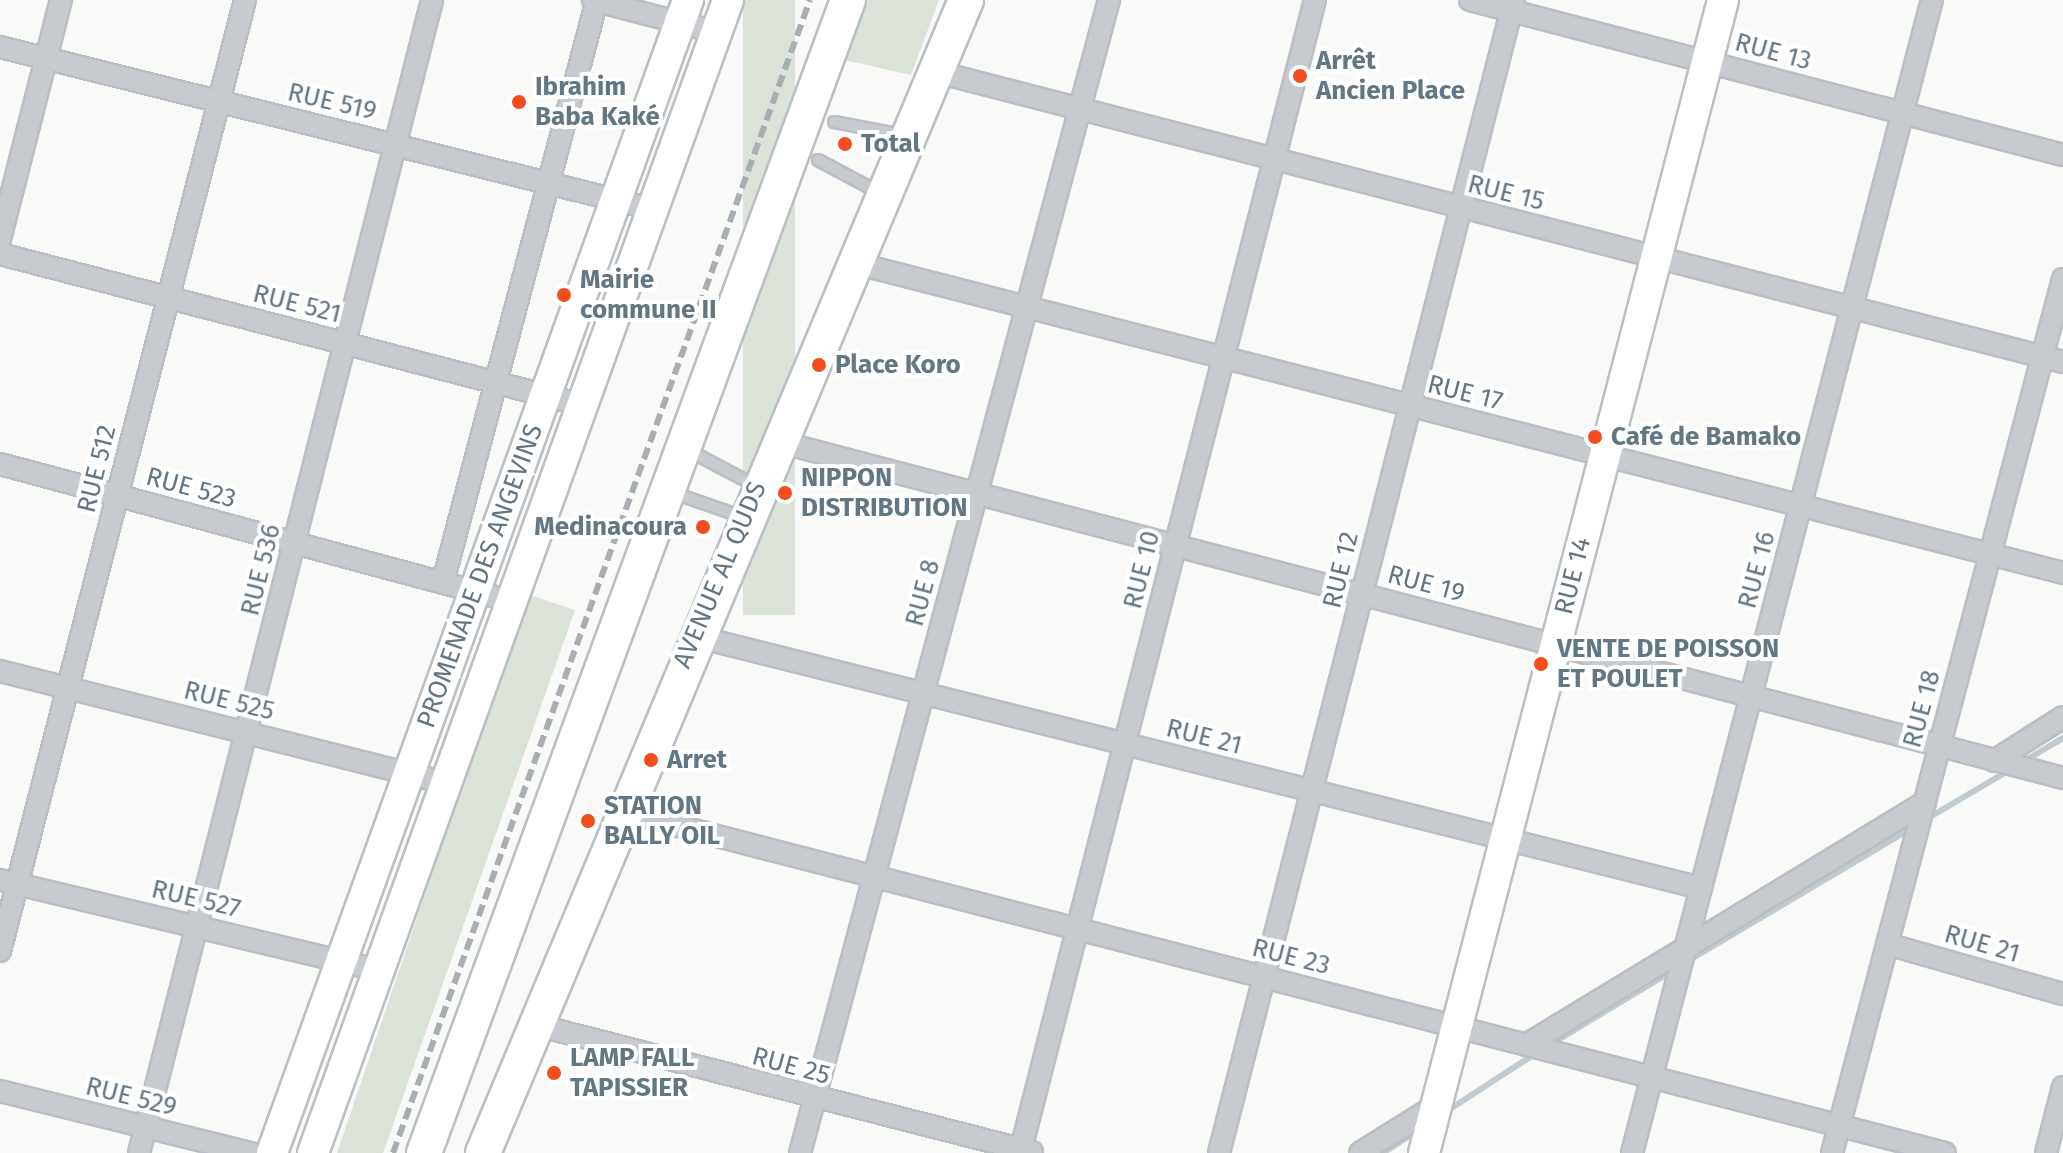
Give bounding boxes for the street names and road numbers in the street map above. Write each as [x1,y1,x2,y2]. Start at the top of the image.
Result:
street label: RUE 13 [1731,27,1815,77]
street label: RUE 519 [285,77,379,127]
street label: RUE 15 [1464,168,1548,218]
street label: RUE 521 [250,278,344,330]
street label: RUE 17 [1424,369,1506,417]
street label: PROMENADE DES ANGEVINS [410,420,550,732]
street label: RUE 512 [71,422,123,516]
street label: RUE 523 [143,461,239,515]
street label: AVENUE AL QUDS [667,477,773,673]
street label: RUE 536 [235,521,287,619]
street label: RUE 10 [1117,528,1167,612]
street label: RUE 16 [1732,528,1782,612]
street label: RUE 12 [1316,529,1366,611]
street label: RUE 14 [1548,534,1598,618]
street label: RUE 8 [899,556,947,630]
street label: RUE 19 [1384,559,1468,609]
street label: RUE 18 [1897,667,1947,751]
street label: RUE 525 [181,675,277,727]
street label: RUE 21 [1163,713,1245,761]
street label: RUE 527 [148,874,244,924]
street label: RUE 21 [1941,918,2023,970]
street label: RUE 23 [1249,932,1333,982]
street label: RUE 25 [749,1041,833,1091]
street label: RUE 529 [82,1071,180,1123]

